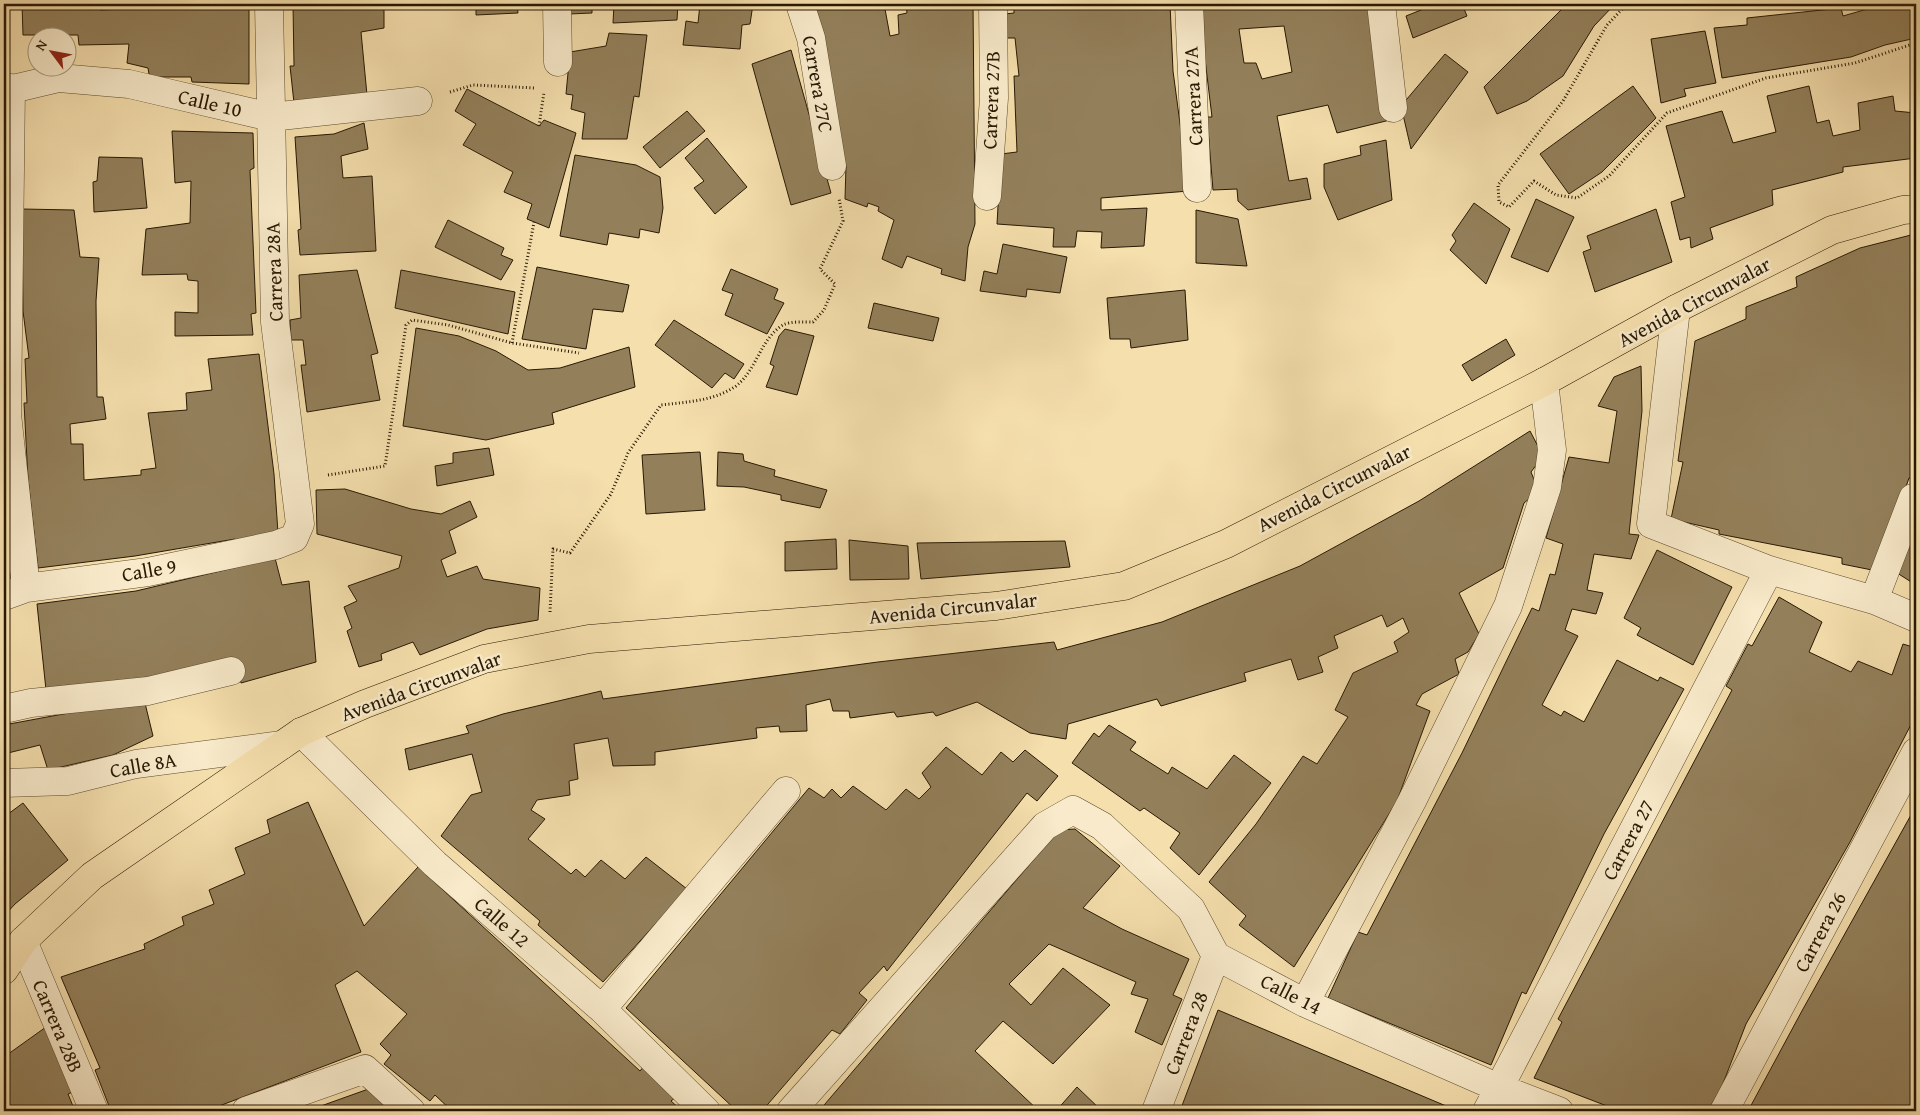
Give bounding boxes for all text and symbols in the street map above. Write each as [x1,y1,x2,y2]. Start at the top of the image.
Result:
north arrow [28,28,78,78]
street label: Carrera 27C [796,33,841,135]
text: N [30,35,52,54]
street label: Carrera 27A [1175,46,1210,146]
street label: Carrera 27B [974,50,1007,150]
street label: Calle 10 [175,81,245,124]
street label: Carrera 28A [257,222,290,322]
street label: Avenida Circunvalar [1612,249,1775,354]
street label: Avenida Circunvalar [1252,436,1416,539]
street label: Calle 9 [119,550,179,589]
street label: Avenida Circunvalar [867,584,1039,631]
street label: Avenida Circunvalar [336,643,505,728]
street label: Calle 8A [107,744,178,785]
street label: Carrera 27 [1594,795,1661,885]
street label: Carrera 26 [1786,887,1853,977]
street label: Calle 12 [468,889,536,954]
street label: Calle 14 [1256,966,1327,1021]
street label: Carrera 28B [26,975,91,1077]
street label: Carrera 28 [1156,987,1215,1079]

